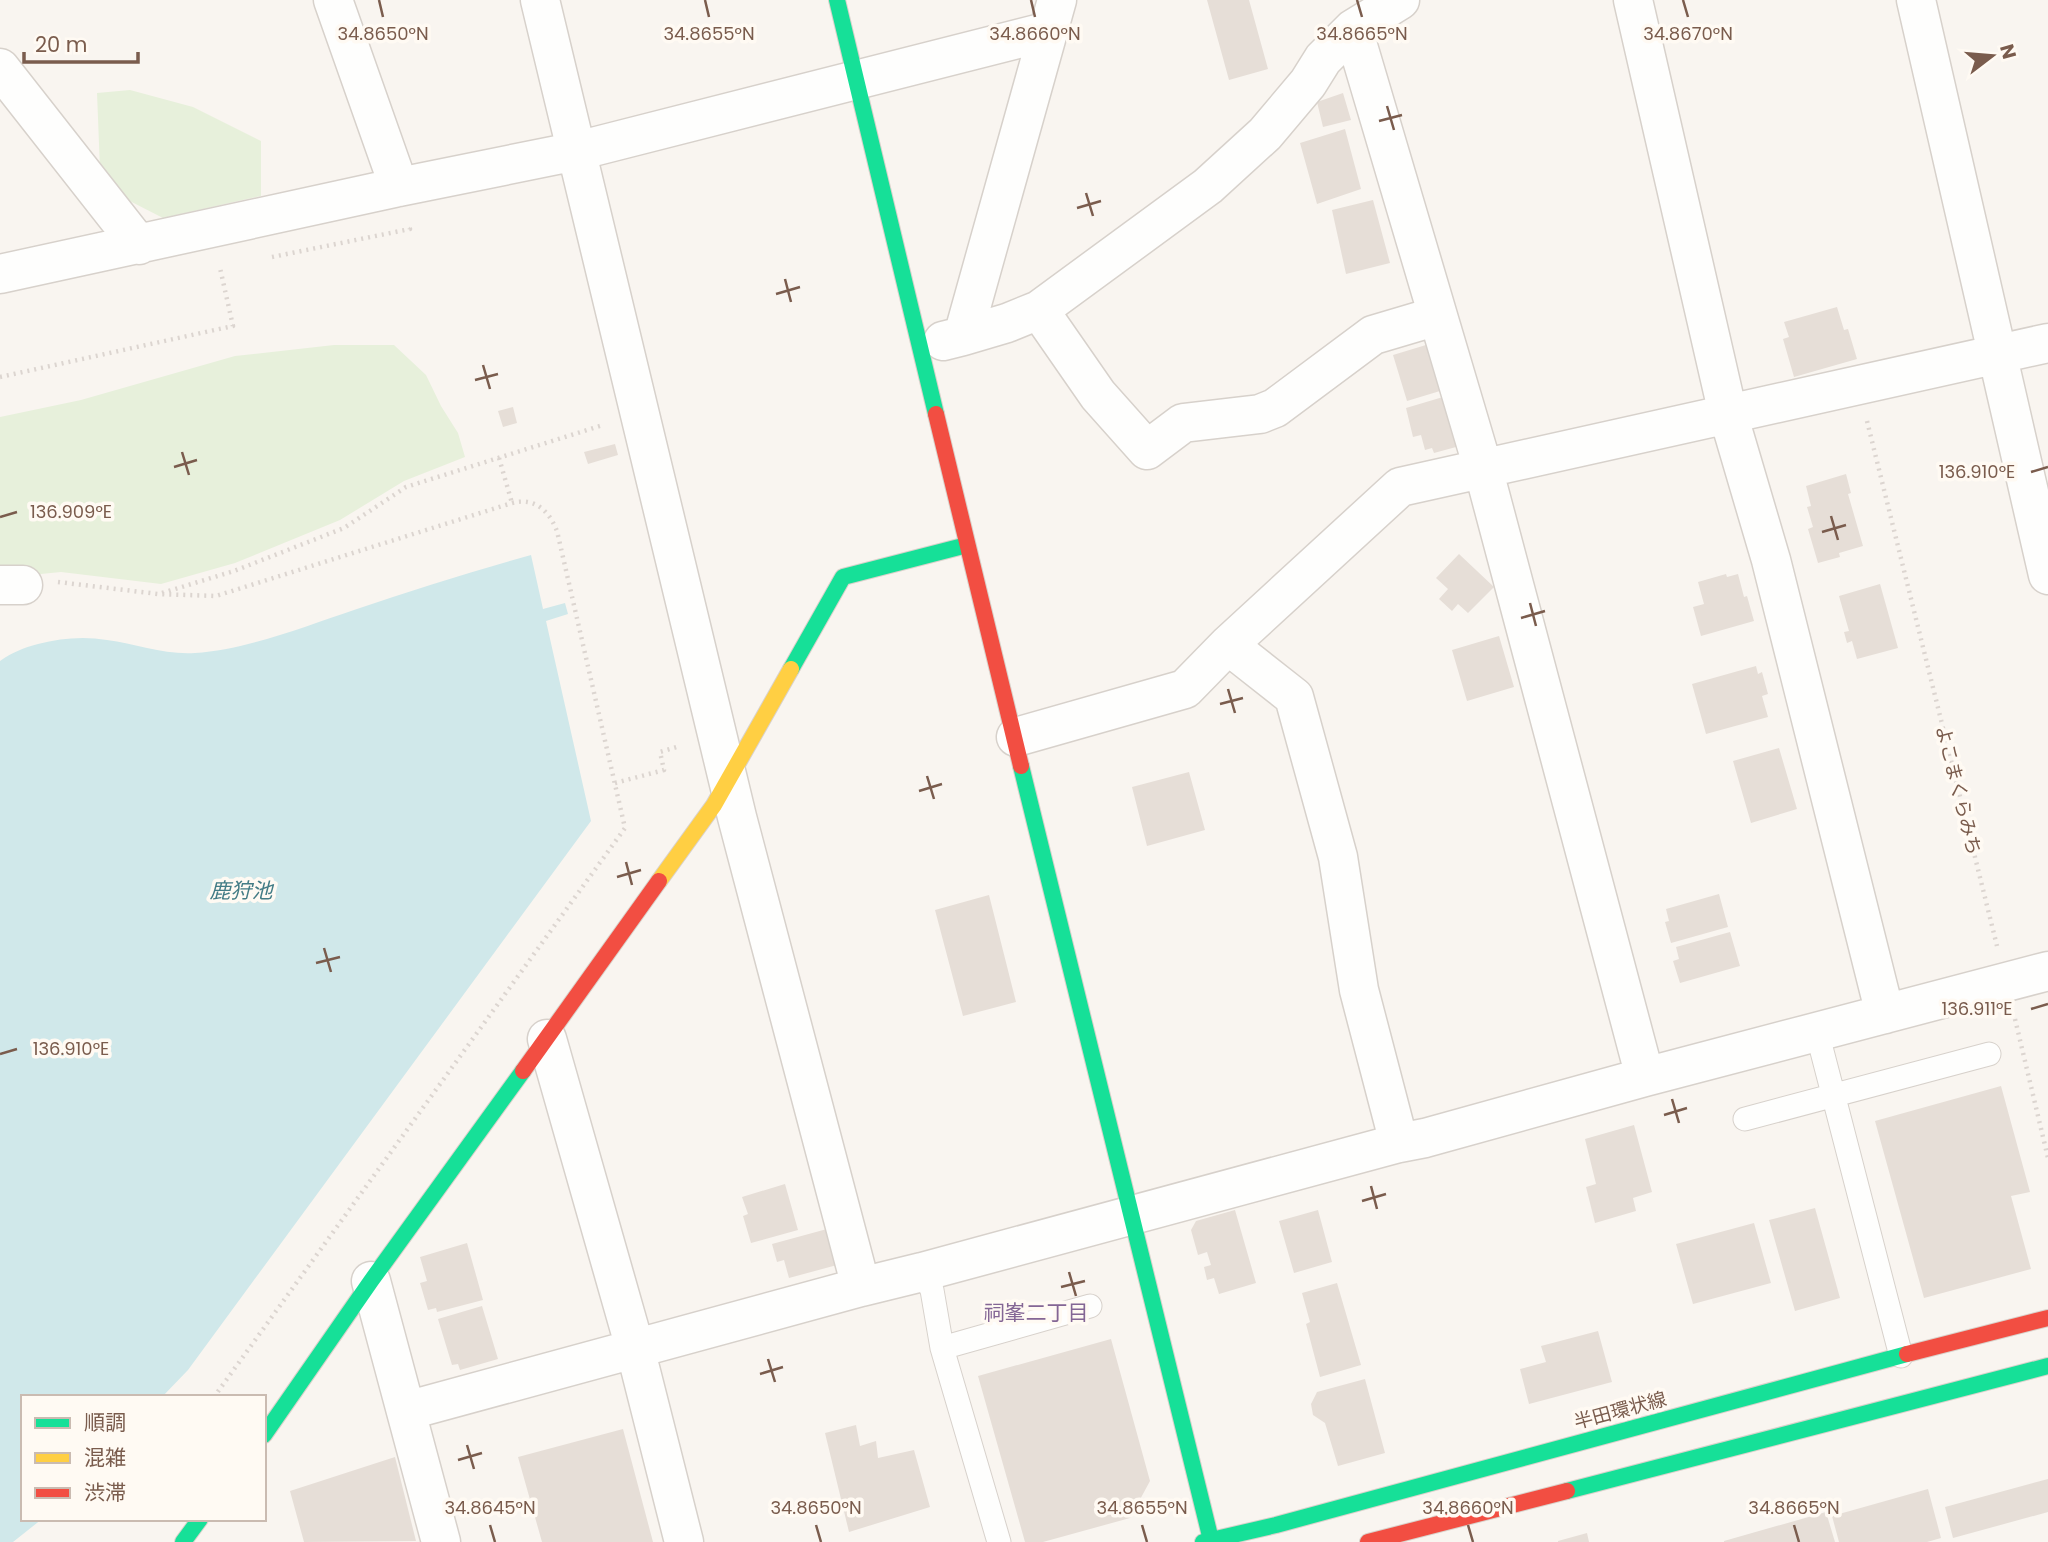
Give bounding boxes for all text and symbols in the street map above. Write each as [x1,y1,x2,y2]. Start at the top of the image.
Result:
scale bar [24,21,138,65]
text: 34.8650°N [337,21,429,46]
text: 34.8655°N [663,21,755,46]
text: 34.8660°N [989,21,1081,46]
text: 34.8665°N [1316,21,1408,46]
text: 34.8670°N [1643,21,1733,46]
north arrow [1957,21,2027,91]
text: 20 m [35,30,88,59]
text: N [1993,41,2023,62]
text: 136.910°E [1939,459,2015,484]
text: 136.909°E [30,499,112,524]
street label: よこまくらみち [1929,722,1988,858]
water label: 鹿狩池 [210,876,274,905]
text: 136.911°E [1941,996,2013,1021]
text: 136.910°E [33,1036,109,1061]
district label: 祠峯二丁目 [984,1298,1089,1327]
street label: 半田環状線 [1571,1385,1670,1436]
legend [21,1395,266,1521]
text: 順調 [84,1408,126,1437]
text: 混雑 [84,1443,126,1472]
text: 渋滞 [84,1478,126,1507]
text: 34.8645°N [444,1495,536,1520]
text: 34.8650°N [770,1495,862,1520]
text: 34.8655°N [1096,1495,1188,1520]
text: 34.8660°N [1422,1495,1514,1520]
text: 34.8665°N [1748,1495,1840,1520]

